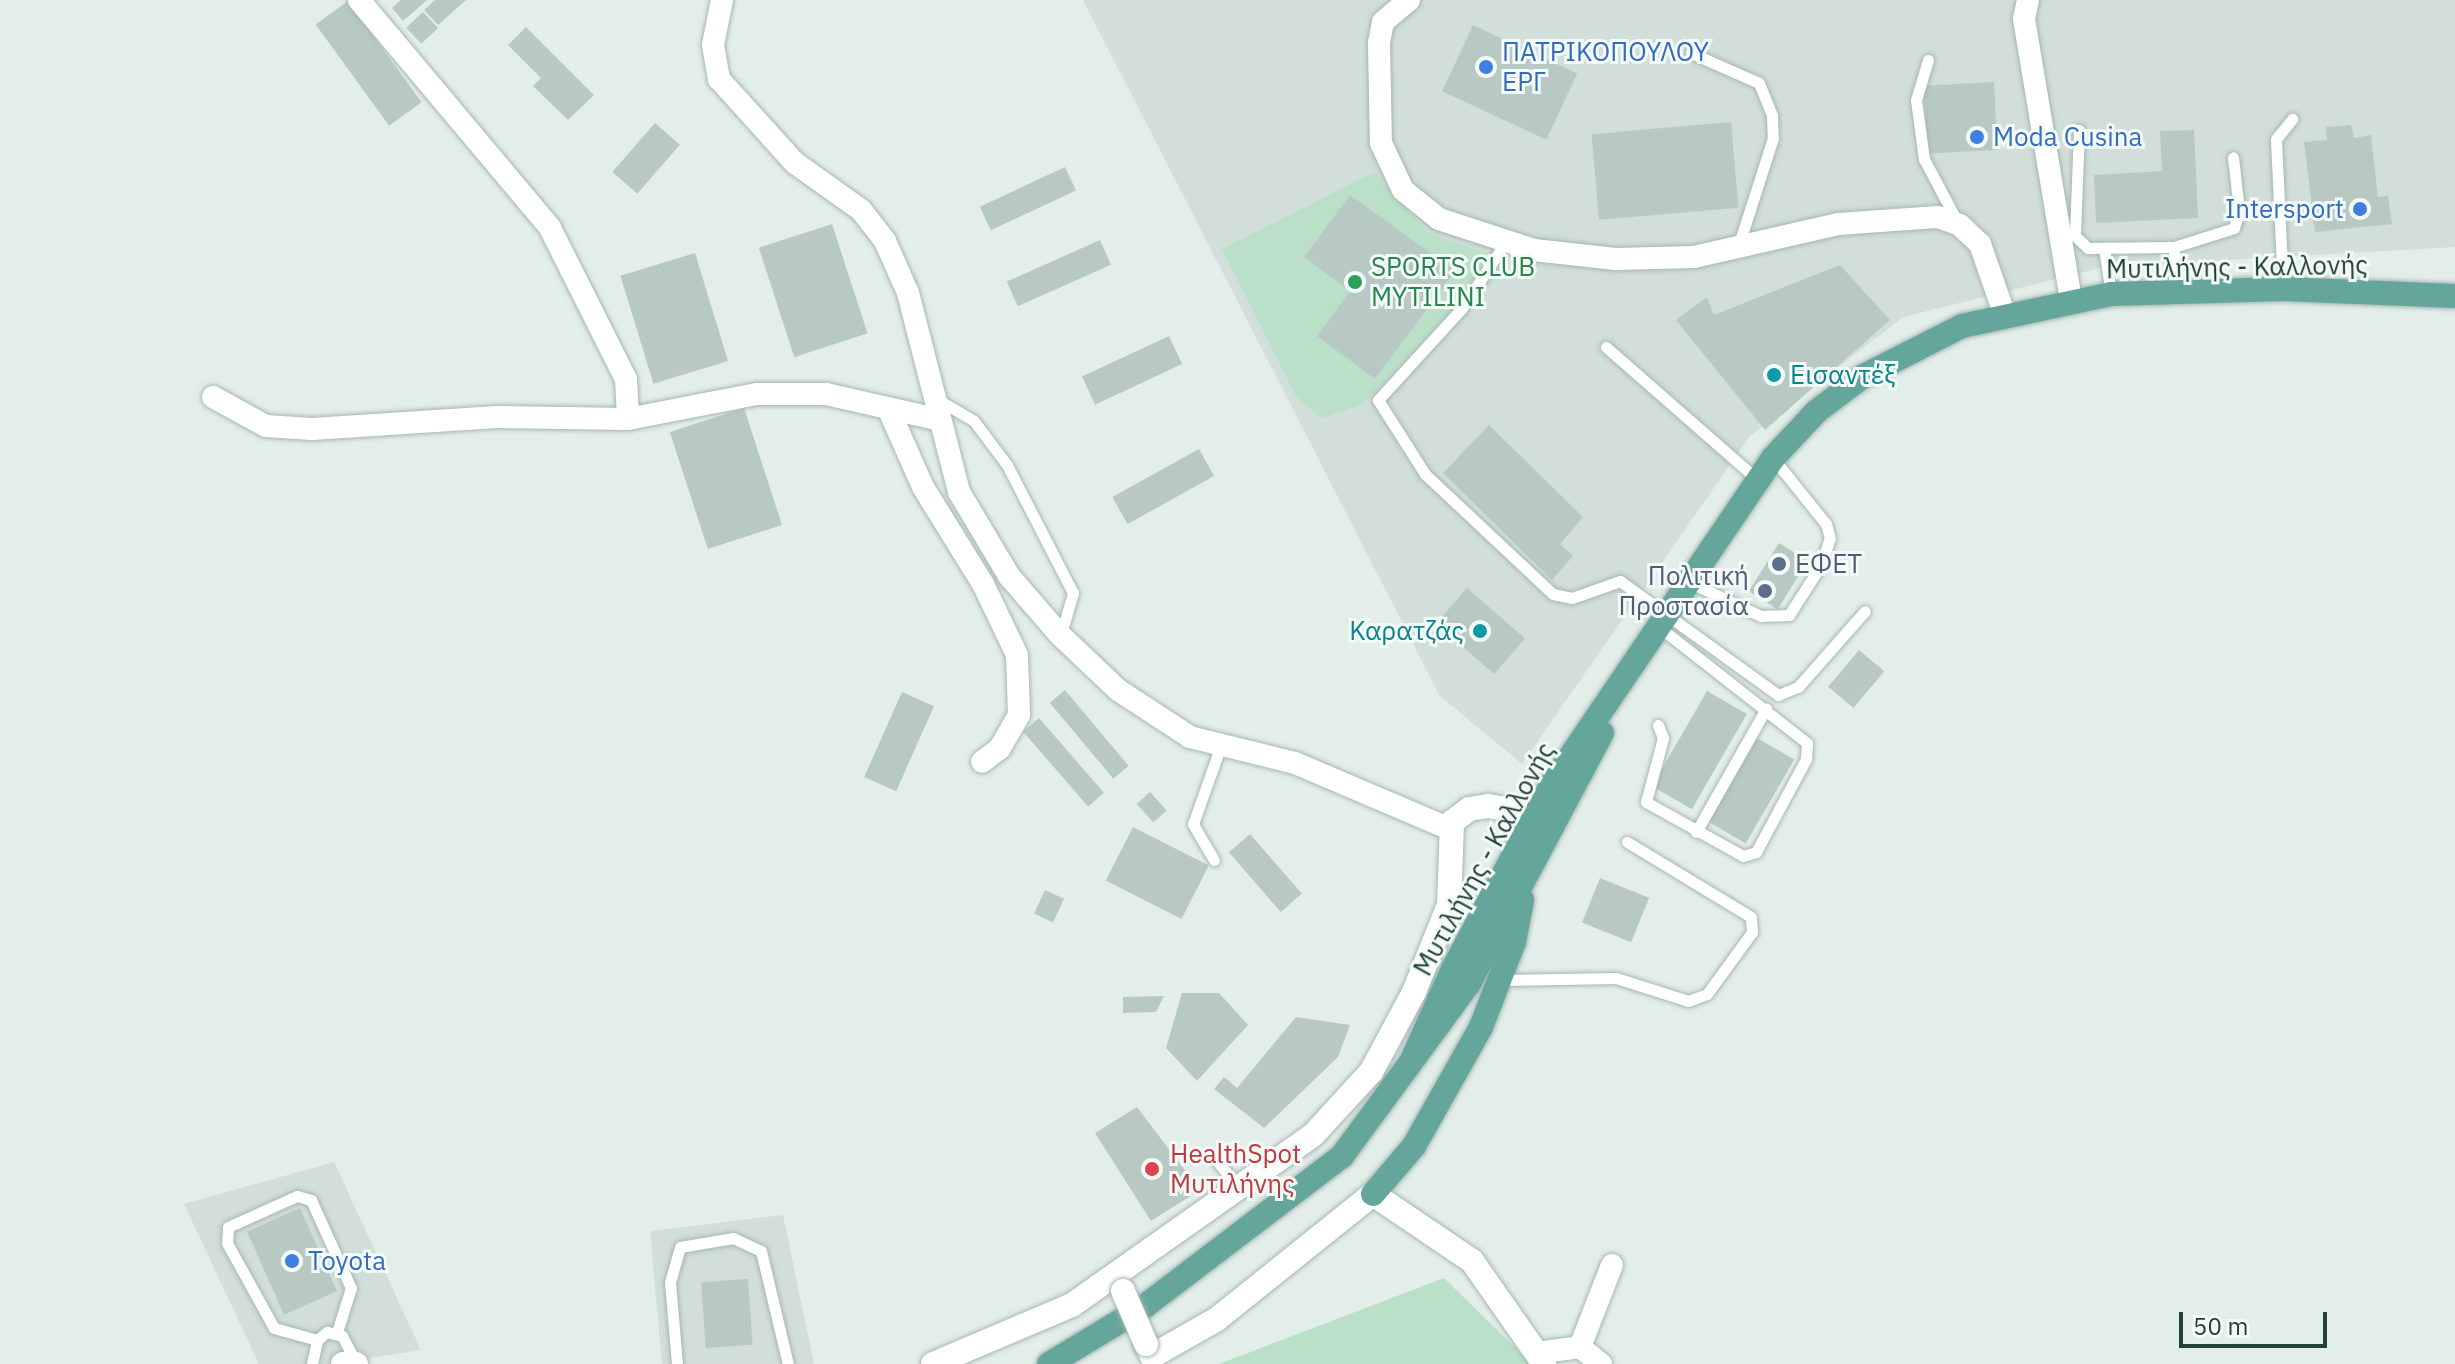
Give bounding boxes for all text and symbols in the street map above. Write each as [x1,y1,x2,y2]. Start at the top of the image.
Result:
place label: ΠΑΤΡΙΚΟΠΟΥΛΟΥ ΕΡΓ [1502,36,1709,98]
marker: ΠΑΤΡΙΚΟΠΟΥΛΟΥ ΕΡΓ [1477,58,1495,76]
place label: Moda Cusina [1993,121,2142,153]
marker: Moda Cusina [1968,128,1986,146]
place label: Intersport [2225,193,2344,225]
marker: Intersport [2351,200,2369,218]
street label: Μυτιλήνης - Καλλονής [2106,249,2368,285]
place label: SPORTS CLUB MYTILINI [1371,251,1535,312]
marker: SPORTS CLUB MYTILINI [1346,273,1364,291]
place label: Εισαντέξ [1790,359,1896,391]
marker: Εισαντέξ [1765,366,1783,384]
place label: ΕΦΕΤ [1795,548,1862,580]
marker: ΕΦΕΤ [1770,555,1788,573]
place label: Πολιτική Προστασία [1619,560,1749,622]
marker: Πολιτική Προστασία [1756,582,1774,600]
place label: Καρατζάς [1349,615,1464,647]
marker: Καρατζάς [1471,622,1489,640]
street label: Μυτιλήνης - Καλλονής [1407,737,1561,981]
place label: HealthSpot Μυτιλήνης [1170,1138,1301,1200]
marker: HealthSpot Μυτιλήνης [1141,1158,1163,1180]
place label: Toyota [308,1245,386,1277]
marker: Toyota [283,1252,301,1270]
scale bar [2183,1296,2331,1346]
text: 50 m [2193,1310,2248,1342]

